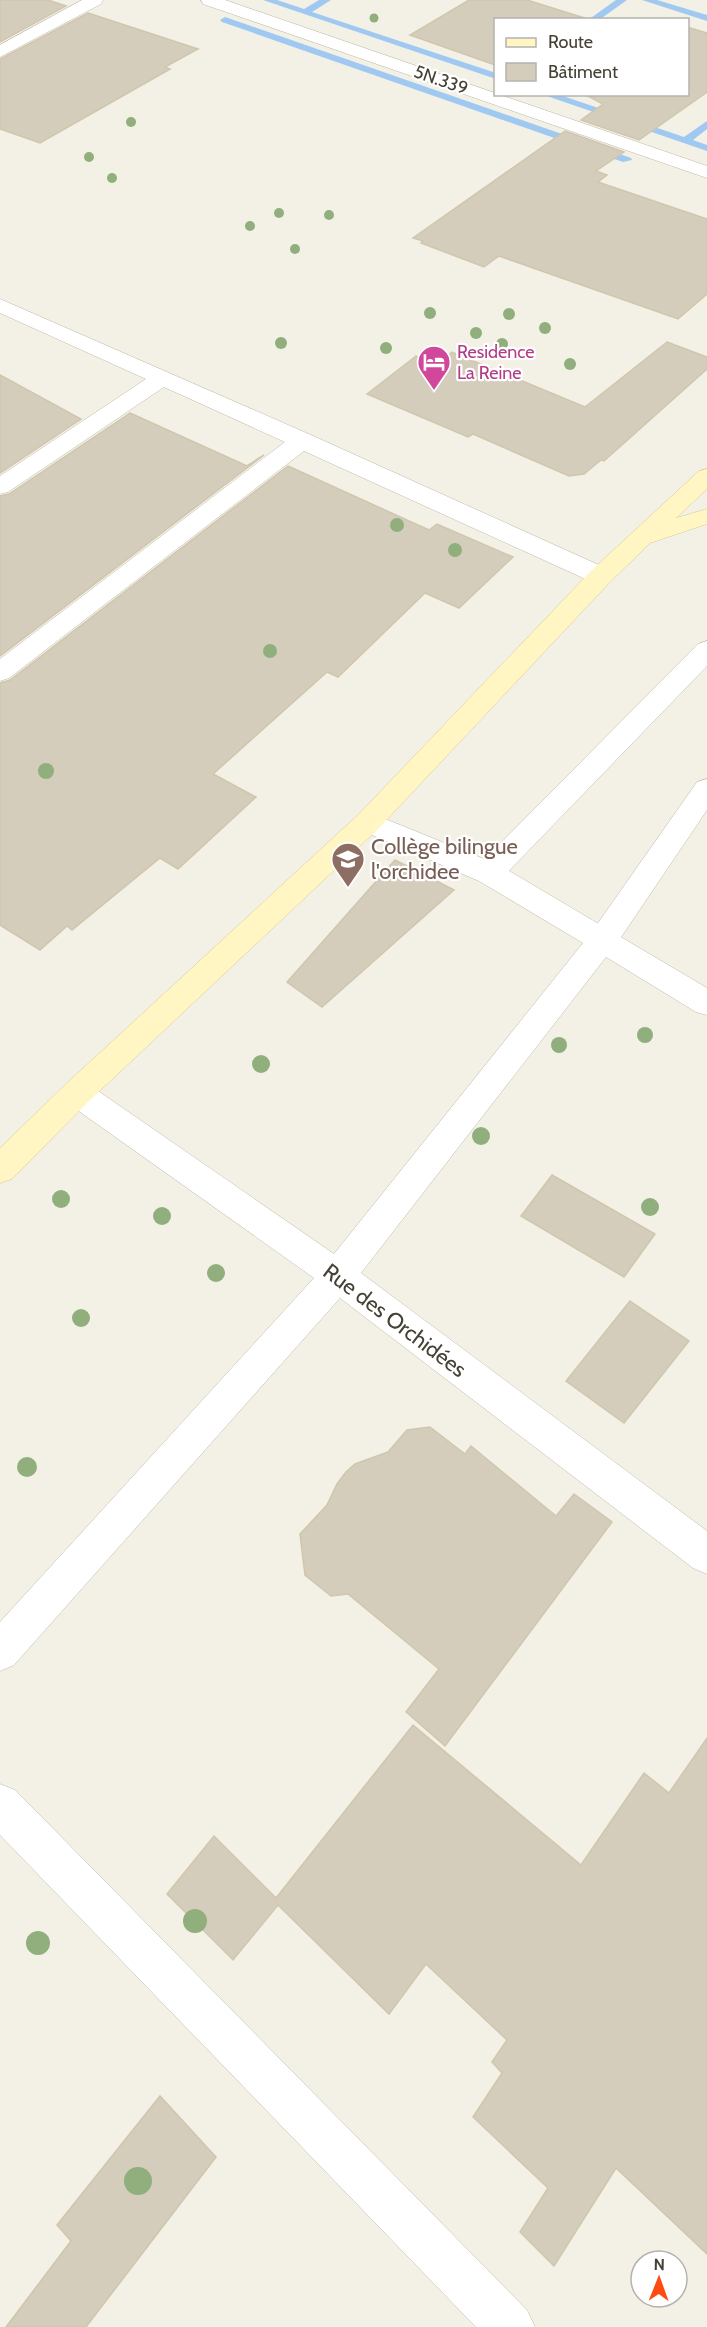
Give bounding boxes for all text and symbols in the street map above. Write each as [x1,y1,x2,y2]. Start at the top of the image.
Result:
legend [494,18,689,96]
text: Route [548,31,593,53]
street label: 5N.339 [411,61,471,99]
text: Bâtiment [548,61,618,83]
place label: Residence La Reine [457,341,535,384]
hotel icon: Residence La Reine [416,344,452,391]
place label: Collège bilingue l'orchidee [371,833,518,885]
school or university icon: Collège bilingue l'orchidee [330,841,366,888]
street label: Rue des Orchidées [318,1258,472,1383]
north arrow [629,2249,689,2309]
text: N [653,2255,665,2274]

